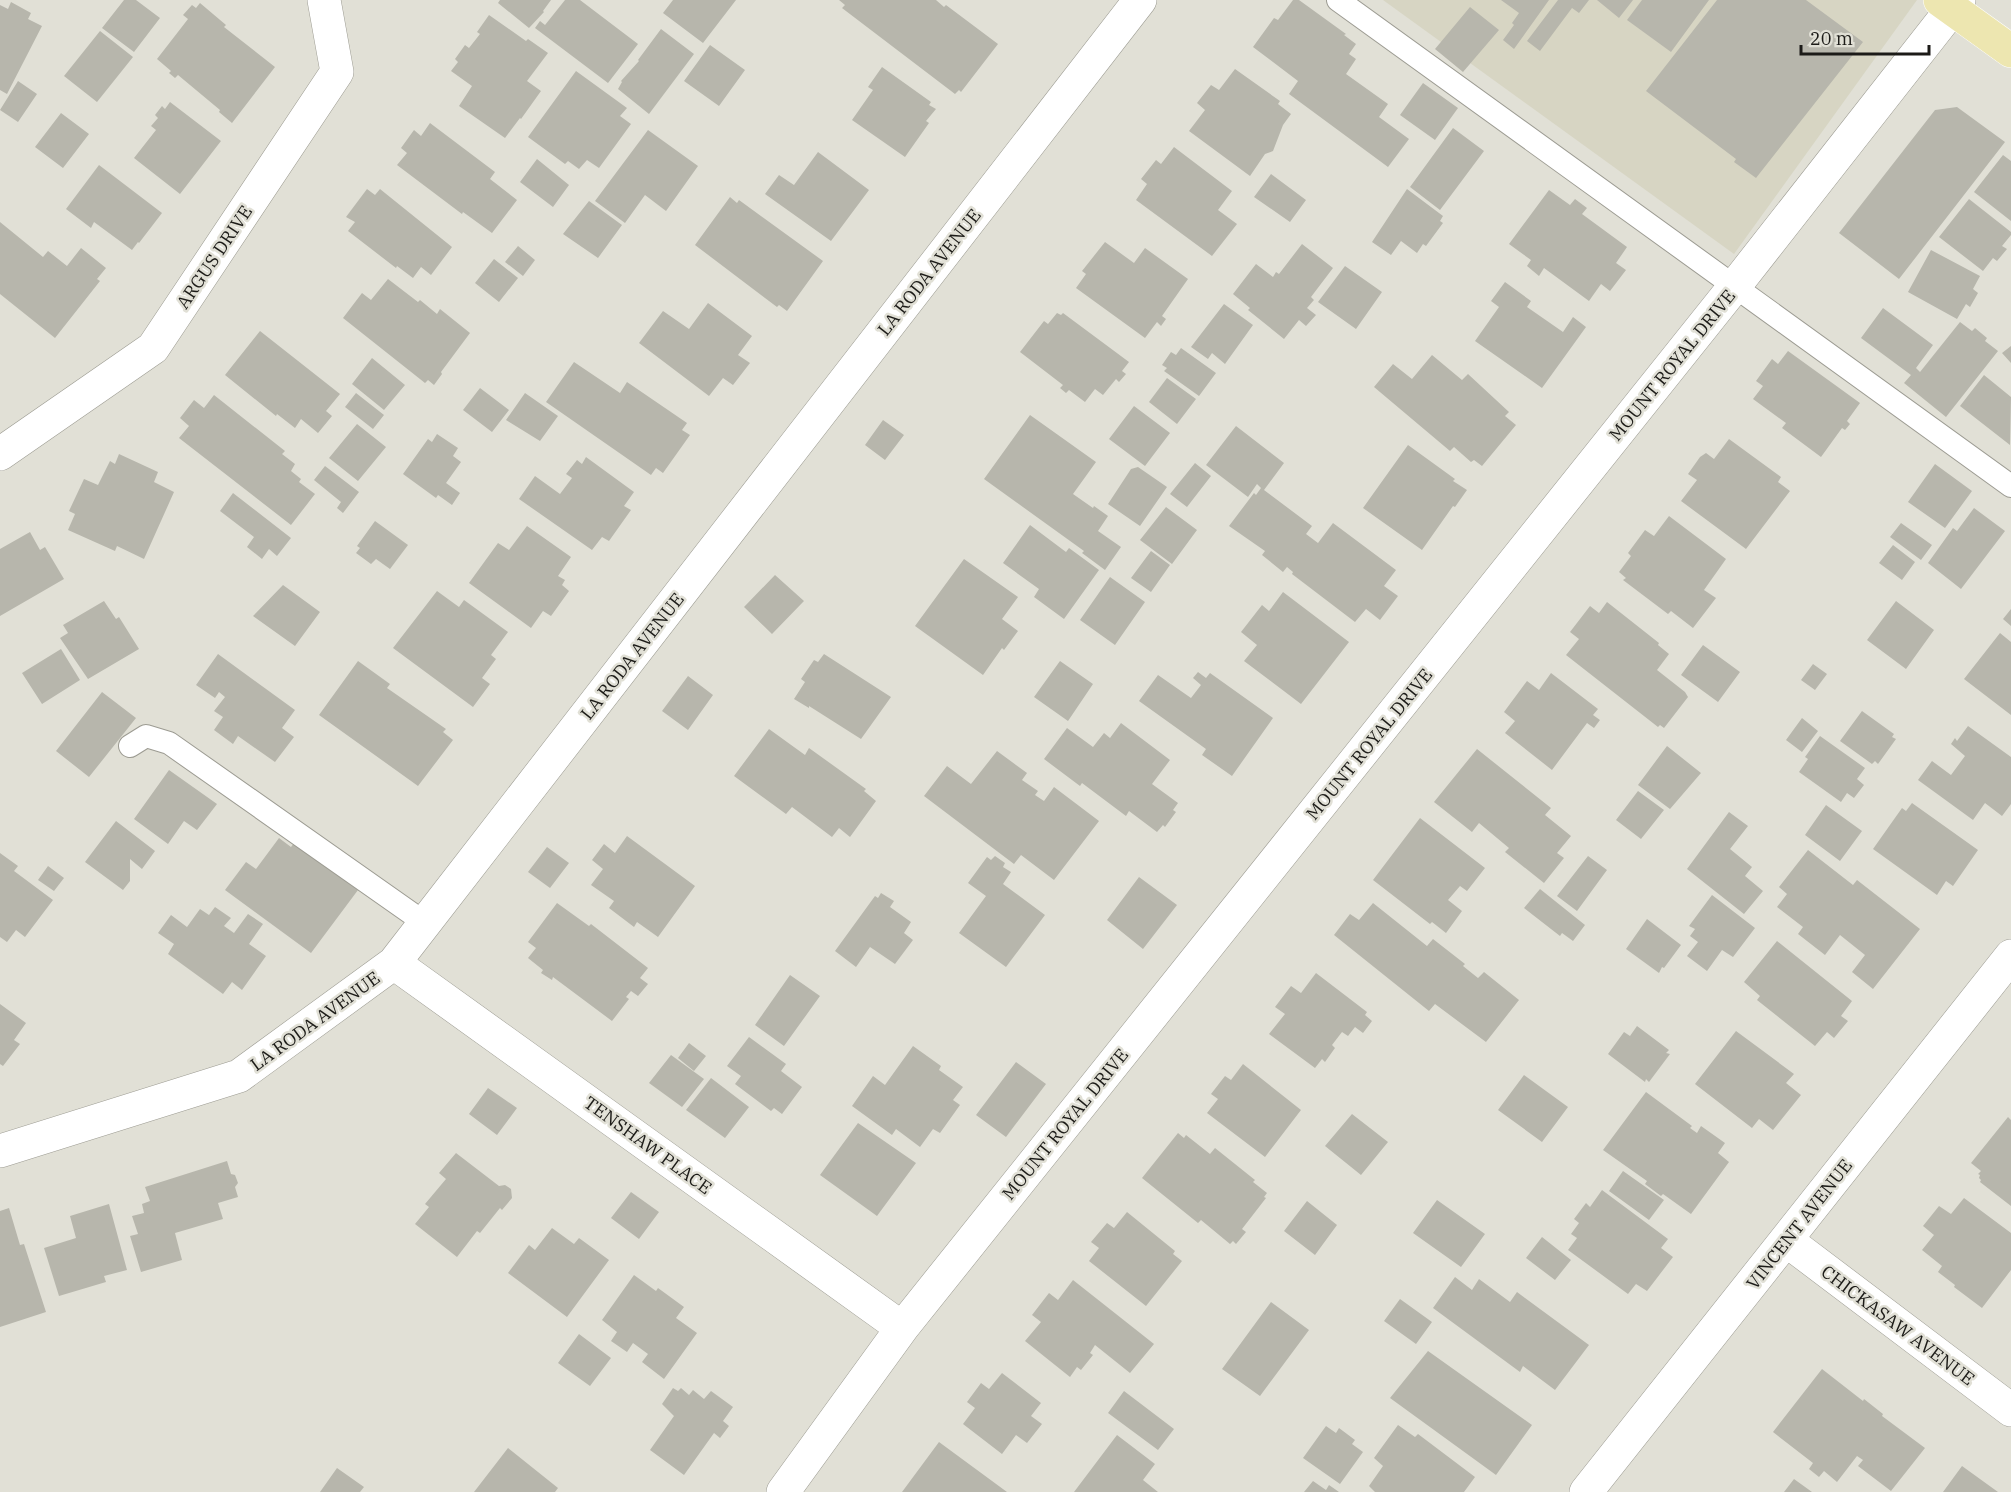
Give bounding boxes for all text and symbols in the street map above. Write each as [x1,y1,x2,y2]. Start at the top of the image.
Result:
scale bar [1801,18,1928,56]
text: 20 m [1810,27,1853,50]
street label: ARGUS DRIVE [171,201,257,313]
street label: LA RODA AVENUE [872,204,986,340]
street label: MOUNT ROYAL DRIVE [1604,285,1740,445]
street label: LA RODA AVENUE [575,588,689,724]
street label: MOUNT ROYAL DRIVE [1301,664,1437,824]
street label: LA RODA AVENUE [246,966,384,1076]
street label: MOUNT ROYAL DRIVE [997,1044,1133,1204]
street label: TENSHAW PLACE [580,1091,716,1199]
street label: VINCENT AVENUE [1741,1154,1857,1294]
street label: CHICKASAW AVENUE [1817,1260,1979,1390]

